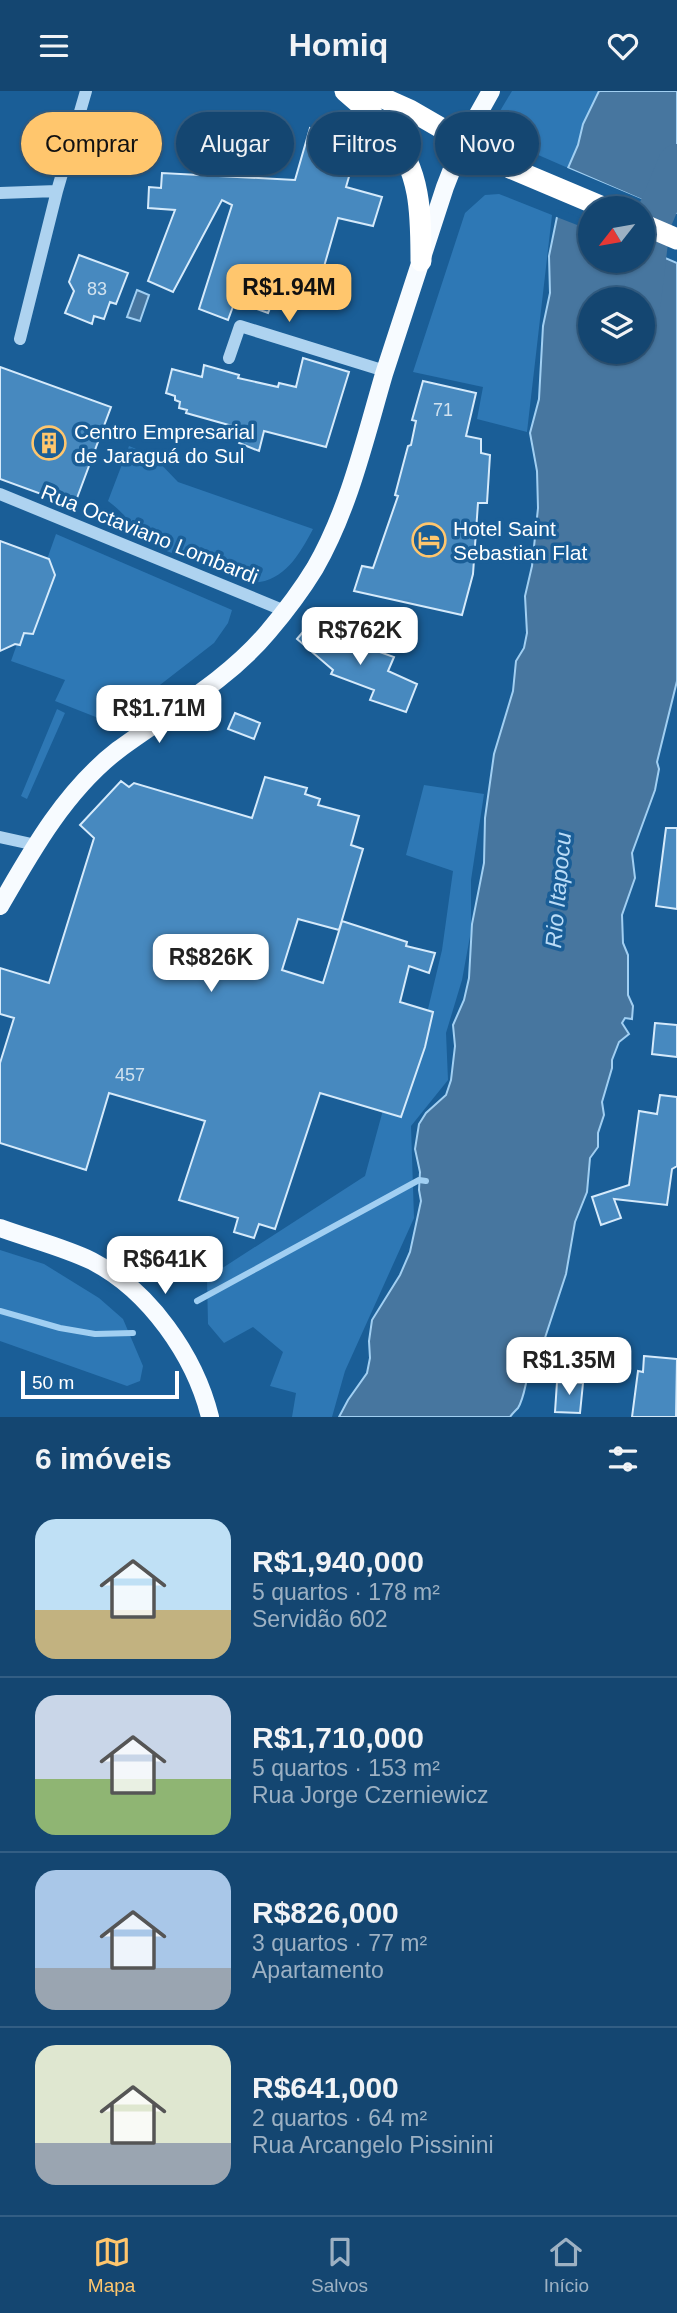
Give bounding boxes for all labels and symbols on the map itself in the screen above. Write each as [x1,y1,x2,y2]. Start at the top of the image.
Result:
north arrow [578,196,654,273]
pin: R$1.94M [224,265,354,324]
house number: 83 [87,279,107,299]
house number: 71 [433,400,453,420]
place label: Centro Empresarial de Jaraguá do Sul [74,420,255,467]
building icon: Centro Empresarial de Jaraguá do Sul [30,424,68,462]
street label: Rua Octaviano Lombardi [38,480,262,588]
place label: Hotel Saint Sebastian Flat [453,517,587,564]
hotel icon: Hotel Saint Sebastian Flat [410,521,448,559]
pin: R$762K [303,607,417,667]
pin: R$1.71M [94,685,224,745]
water label: Rio Itapocu [540,831,576,949]
pin: R$826K [154,935,268,994]
house number: 457 [115,1065,145,1085]
pin: R$641K [108,1237,222,1296]
pin: R$1.35M [504,1337,634,1397]
scale bar [21,1368,178,1400]

